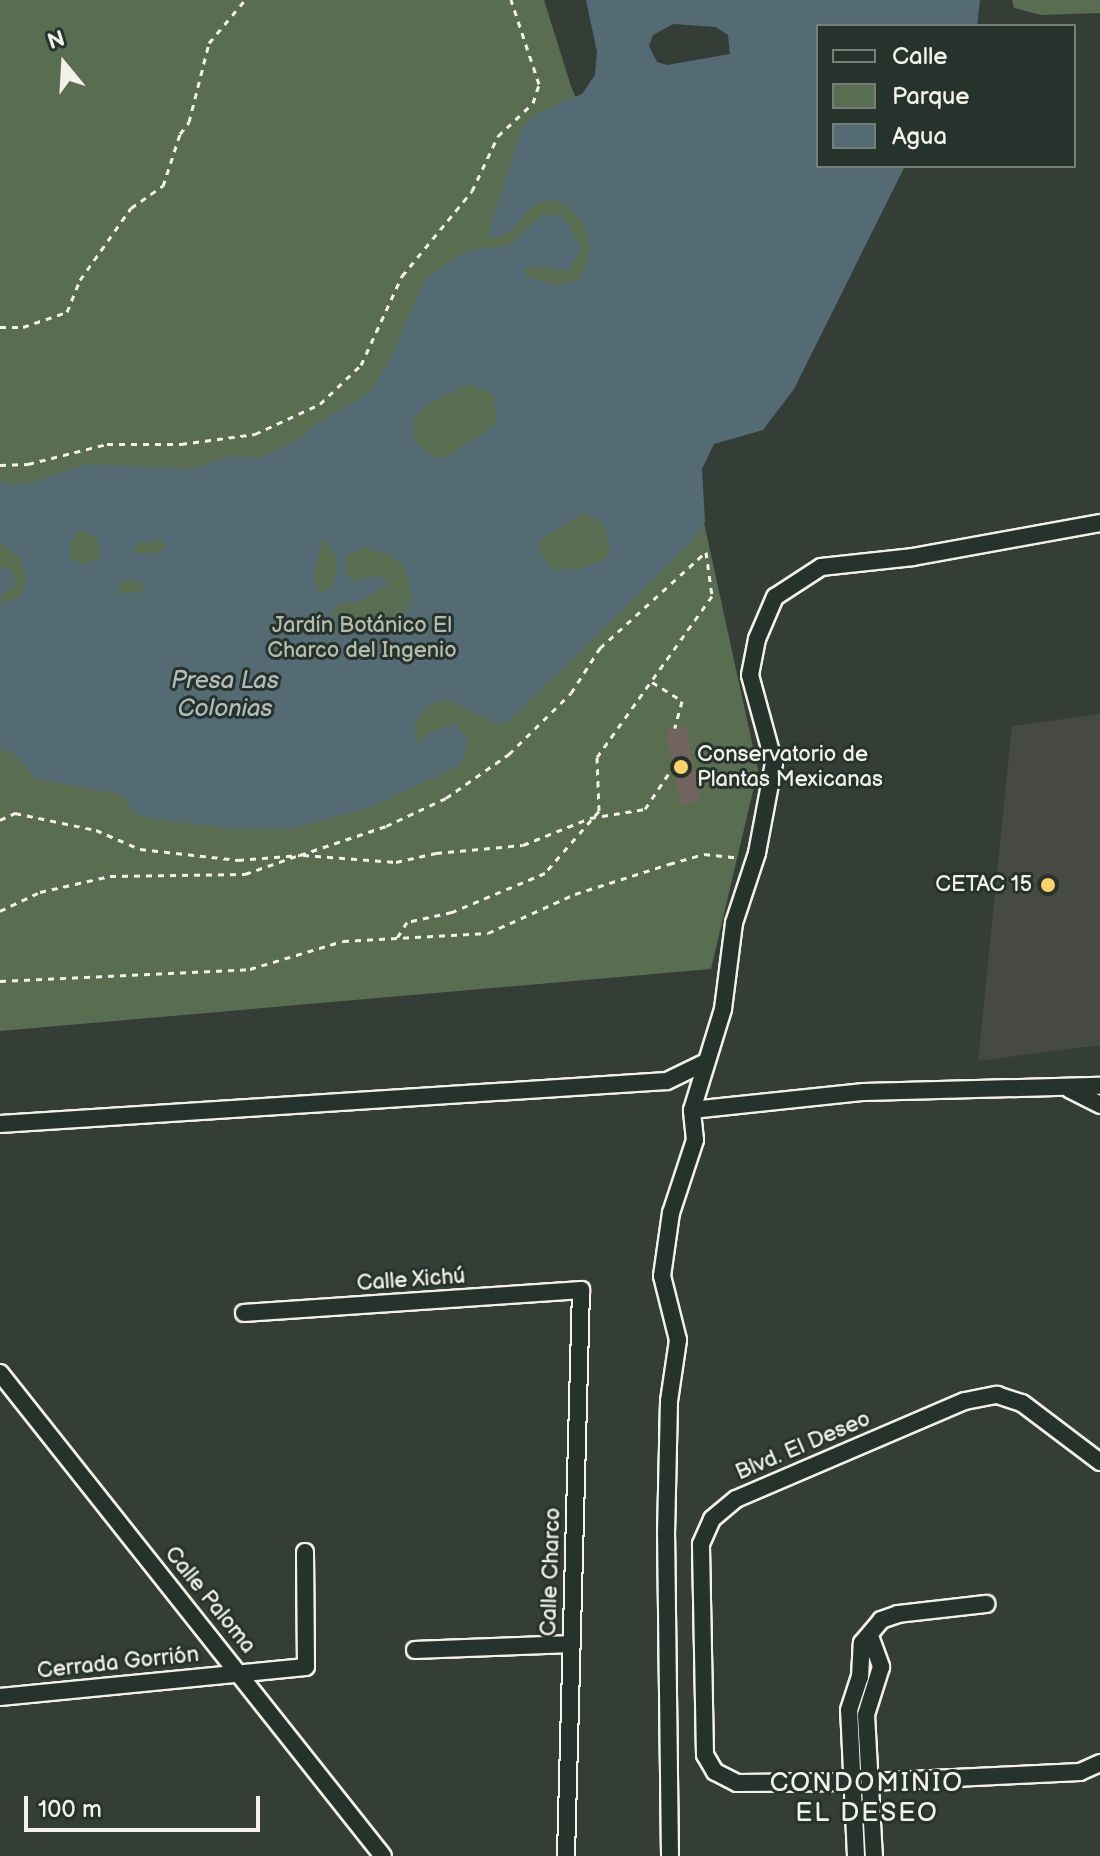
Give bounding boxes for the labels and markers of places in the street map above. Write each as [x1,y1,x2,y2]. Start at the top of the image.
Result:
place label: Conservatorio de Plantas Mexicanas [697,741,883,792]
marker: Conservatorio de Plantas Mexicanas [672,758,690,776]
place label: CETAC 15 [935,872,1032,898]
marker: CETAC 15 [1039,876,1057,894]

